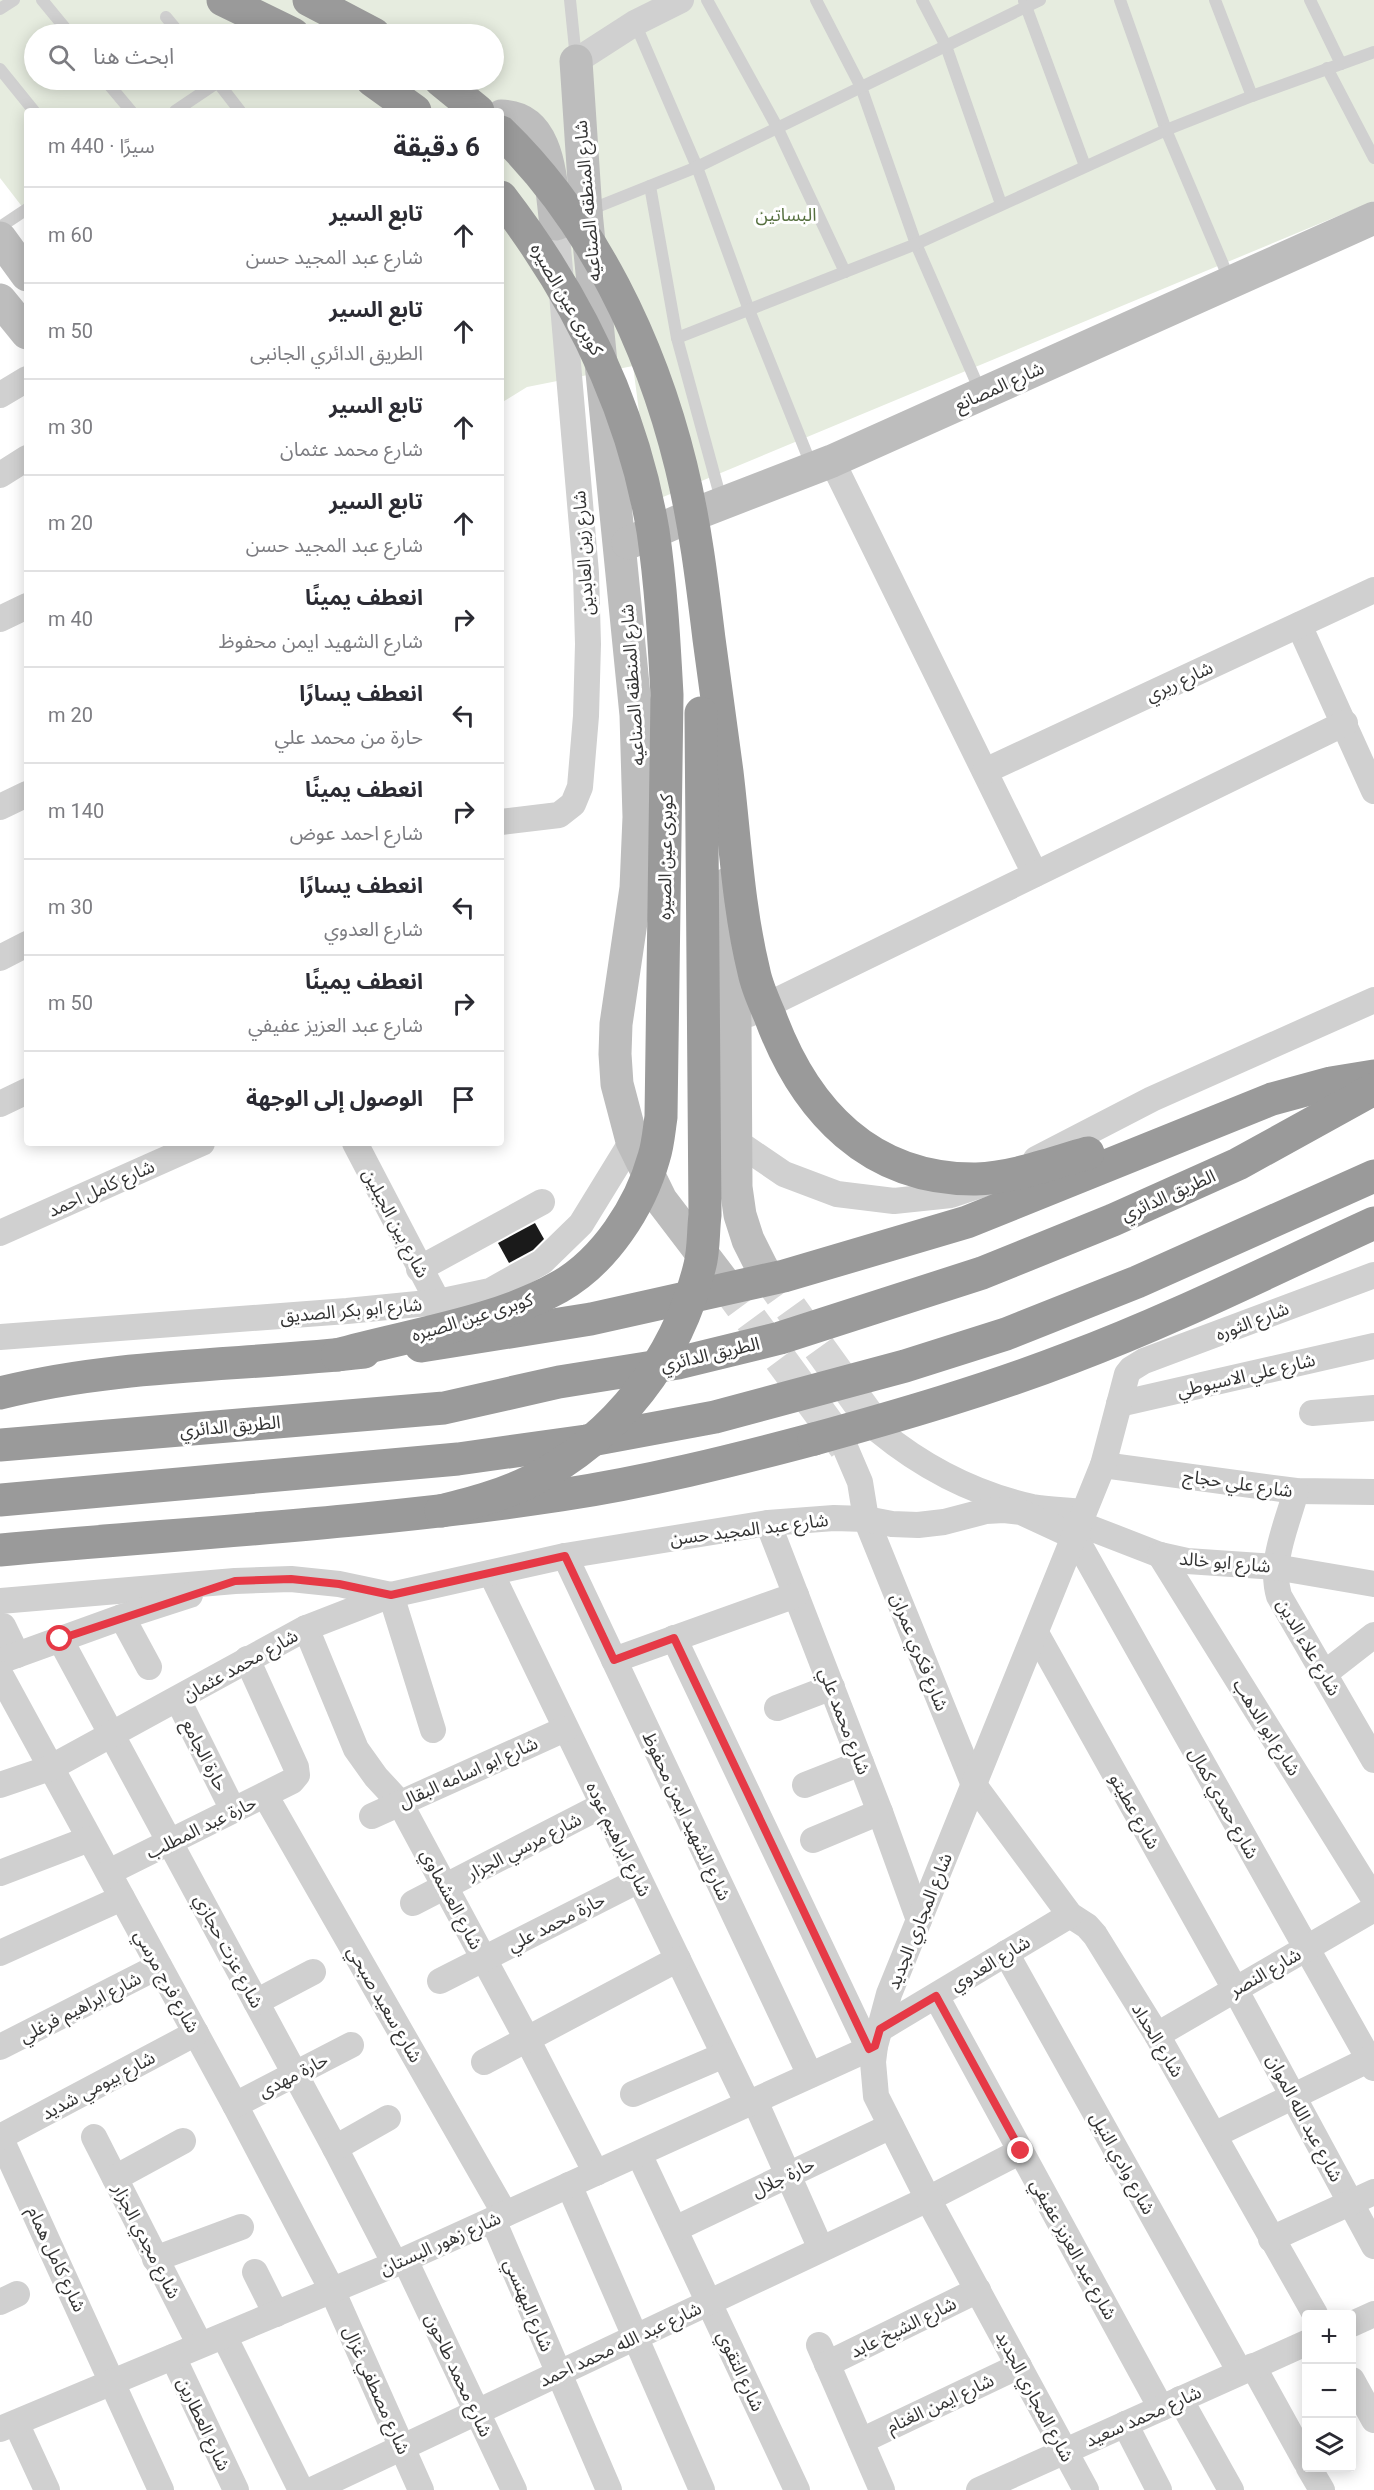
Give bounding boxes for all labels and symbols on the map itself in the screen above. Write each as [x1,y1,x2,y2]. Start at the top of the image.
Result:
street label: شارع المنطقه الصناعيه [569,119,609,283]
park label: البساتين [756,204,816,226]
street label: كوبرى عين الصيره [526,239,608,360]
street label: شارع المصانع [951,357,1049,419]
street label: شارع زين العابدين [568,490,602,616]
street label: شارع المنطقه الصناعيه [616,603,652,767]
street label: شارع ريري [1142,656,1218,709]
street label: كوبرى عين الصيره [653,793,678,920]
street label: شارع كامل احمد [45,1155,159,1224]
street label: شارع بين الجبلين [355,1165,434,1283]
street label: الطريق الدائري [1118,1165,1220,1228]
street label: كوبرى عين الصيره [409,1288,536,1346]
street label: شارع ابو بكر الصديق [279,1293,423,1331]
street label: شارع الثوره [1212,1297,1293,1348]
street label: الطريق الدائري [658,1332,762,1379]
street label: شارع علي الاسيوطي [1175,1349,1318,1405]
street label: الطريق الدائري [179,1411,282,1444]
street label: شارع علي حجاج [1181,1465,1294,1505]
street label: شارع عبد المجيد حسن [669,1509,830,1553]
street label: شارع ابو خالد [1178,1548,1272,1580]
street label: شارع فكري عمران [883,1590,953,1715]
street label: شارع علاء الدين [1269,1595,1345,1701]
route start [46,1625,72,1651]
street label: شارع محمد عثمان [179,1625,303,1709]
street label: شارع محمد علي [811,1665,875,1779]
street label: شارع ابو الدهب [1226,1675,1305,1781]
street label: حارة الجامع [174,1715,232,1796]
street label: شارع الشهيد ايمن محفوظ [635,1728,735,1905]
street label: شارع ابو اسامه البقال [395,1732,542,1816]
street label: شارع حمدي كمال [1181,1744,1263,1864]
street label: شارع عطيتو [1102,1769,1164,1854]
street label: شارع ابراهيم عوده [579,1778,656,1901]
street label: حارة عبد المطلب [142,1791,260,1864]
street label: شارع مرسي الجزار [462,1808,586,1888]
street label: شارع العشماوي [413,1845,487,1955]
street label: شارع المجاري الجديد [882,1850,960,1994]
street label: حارة محمد علي [504,1888,610,1958]
street label: شارع عزت حجازي [187,1891,268,2013]
street label: شارع فرج مرسي [127,1926,204,2038]
street label: شارع العدوي [946,1931,1036,1998]
street label: شارع سعيد صبحي [340,1942,427,2068]
street label: شارع النصر [1225,1943,1306,2005]
street label: شارع ابراهيم فرغلي [16,1967,146,2050]
street label: شارع الحداد [1124,1999,1188,2083]
street label: شارع بيومي شديد [38,2046,160,2127]
street label: حارة مهدى [255,2049,332,2102]
street label: شارع عبد الله الموان [1259,2051,1347,2187]
street label: شارع وادي النيل [1083,2108,1160,2220]
route end [1007,2137,1033,2163]
street label: حارة جلال [748,2153,818,2202]
street label: شارع عبد العزيز عفيفي [1023,2175,1121,2325]
street label: شارع مجدي الجزار [105,2179,185,2304]
street label: شارع كامل همام [20,2203,91,2317]
street label: شارع زهور البستان [376,2207,505,2283]
street label: شارع البهنسي [496,2256,558,2356]
street label: شارع الشيخ عابد [847,2292,961,2365]
street label: شارع عبد الله محمد احمد [536,2297,706,2394]
street label: شارع محمد طاحون [418,2310,497,2442]
street label: شارع مصطفي غزال [336,2323,415,2459]
street label: شارع التقوي [710,2327,769,2416]
street label: شارع المجاري الجديد [988,2327,1078,2467]
street label: شارع ايمن الغنام [883,2369,999,2441]
street label: شارع العطارين [170,2374,235,2476]
street label: شارع محمد سعيد [1082,2381,1206,2455]

